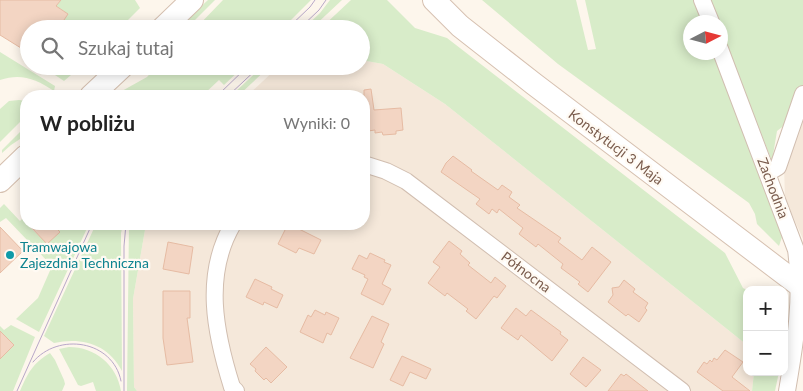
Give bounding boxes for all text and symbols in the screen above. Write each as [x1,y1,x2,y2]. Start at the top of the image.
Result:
north arrow [683,15,728,60]
search box [20,20,370,75]
icon: search [38,34,66,62]
text: Szukaj tutaj [78,36,174,59]
street label: Konstytucji 3 Maja [566,105,667,188]
text: W pobliżu [40,110,135,135]
text: Wyniki: 0 [283,113,350,132]
street label: Zachodnia [754,155,793,221]
place label: Tramwajowa Zajezdnia Techniczna [20,238,149,271]
street label: Północna [498,248,554,296]
marker: Tramwajowa Zajezdnia Techniczna [4,249,16,261]
map controls [743,286,788,376]
button: + [743,286,788,331]
button: − [743,331,788,376]

